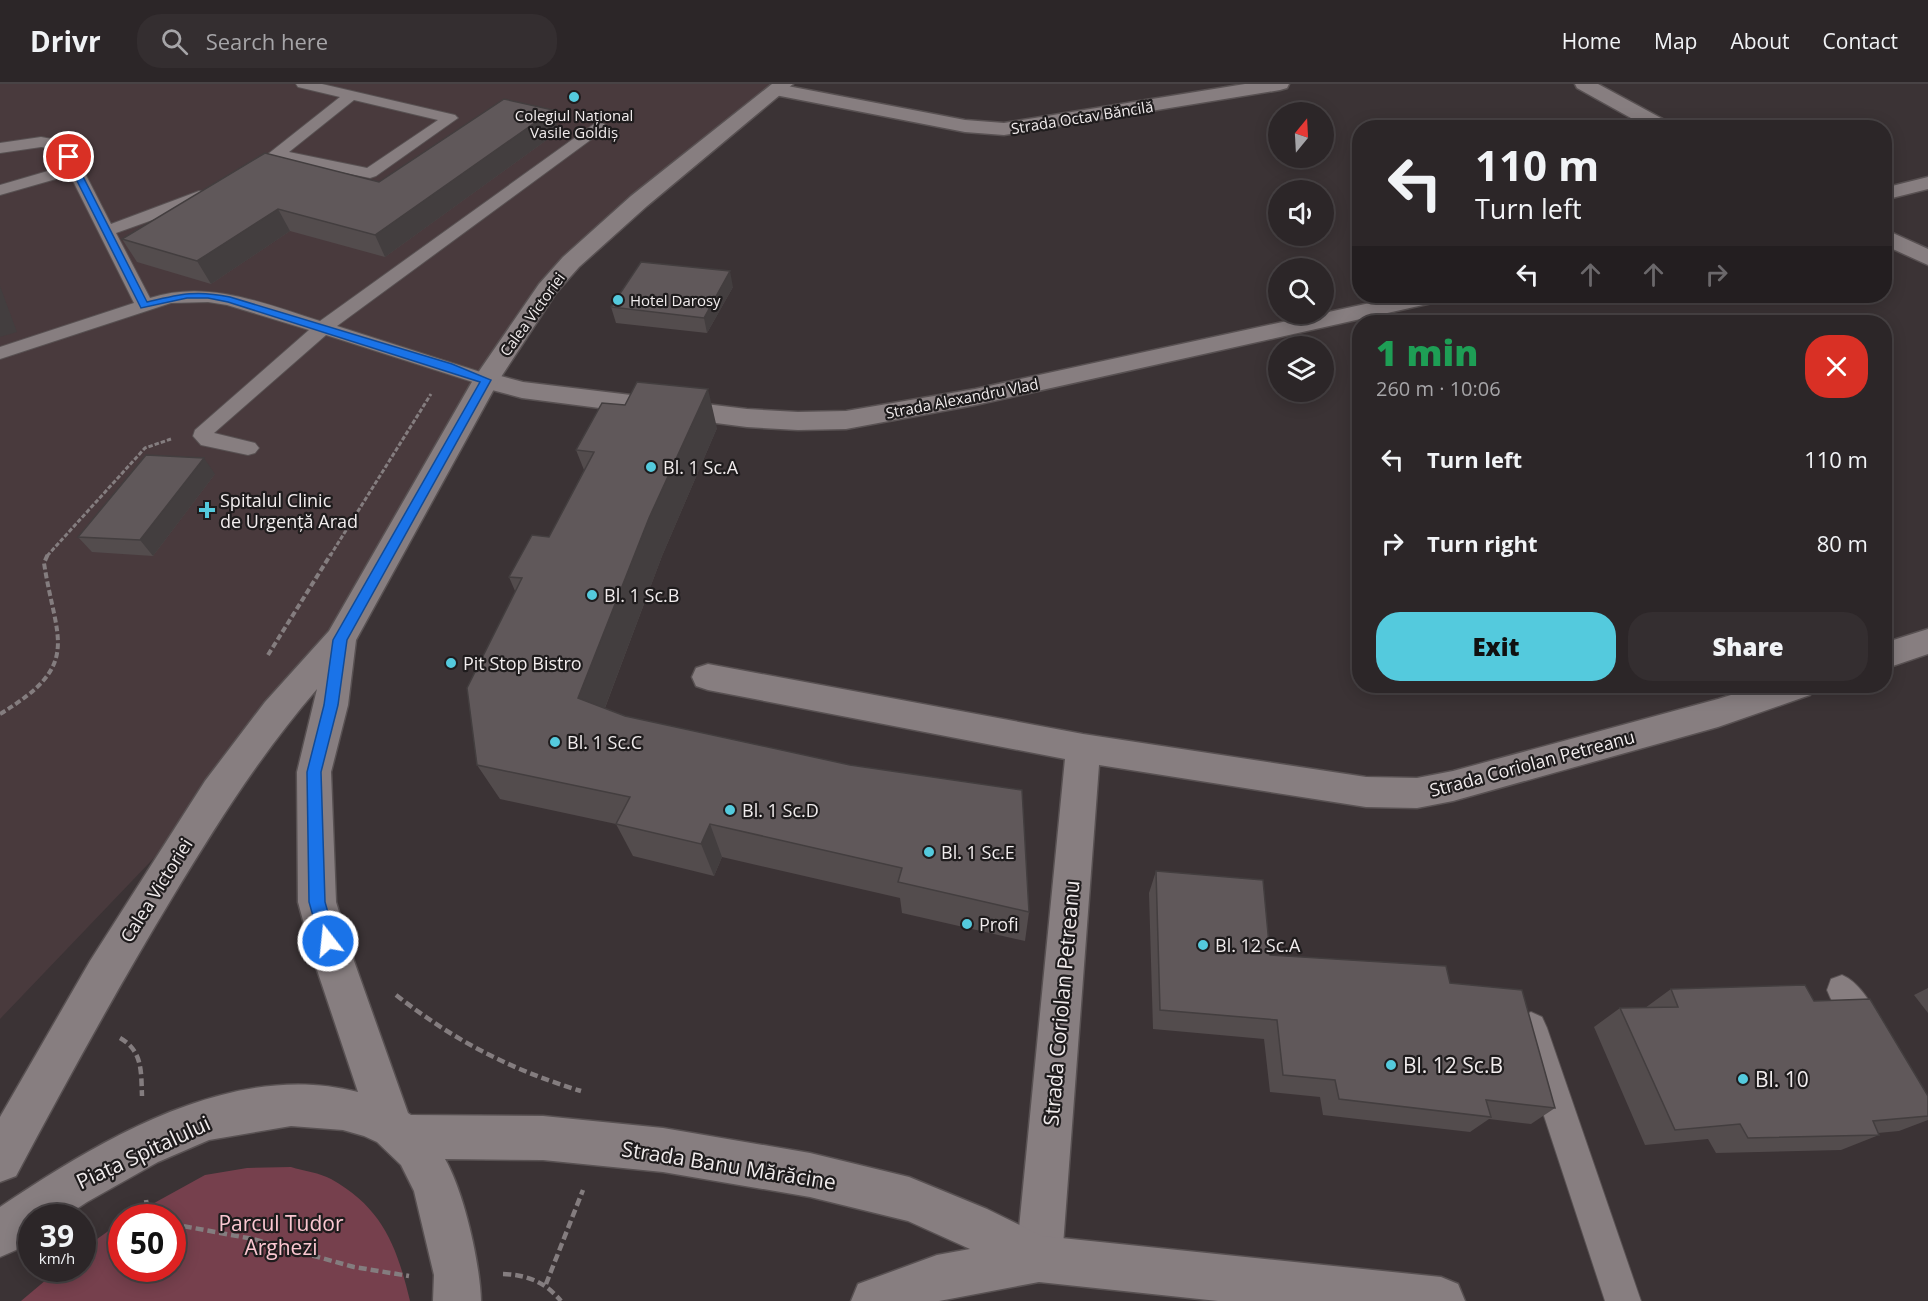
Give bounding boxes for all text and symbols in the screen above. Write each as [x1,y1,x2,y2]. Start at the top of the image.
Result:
search box [137,14,557,68]
text: Drivr [30,22,101,60]
icon: search [158,25,191,58]
text: Search here [206,26,328,56]
text: Home [1562,27,1621,55]
text: Map [1654,27,1697,55]
text: About [1730,27,1790,55]
text: Contact [1823,27,1898,55]
marker: Colegiul Național Vasile Goldiș [567,90,581,104]
street label: Strada Octav Băncilă [1009,96,1155,138]
north arrow [1268,102,1334,168]
map controls [1268,102,1334,402]
place label: Colegiul Național Vasile Goldiș [515,105,633,142]
pin [43,131,94,182]
text: 110 m [1475,136,1599,193]
icon: arrive [52,140,85,173]
icon: left [1376,144,1454,222]
button: sound [1268,180,1334,246]
text: Turn left [1475,190,1582,227]
button: search [1268,258,1334,324]
icon: left [1511,258,1544,291]
icon: ahead [1574,258,1607,291]
icon: ahead [1637,258,1670,291]
icon: right [1700,258,1733,291]
street label: Calea Victoriei [495,268,569,360]
place label: Hotel Darosy [630,290,721,310]
marker: Hotel Darosy [611,293,625,307]
text: 1 min [1376,328,1478,377]
button: close [1805,335,1868,398]
button: layers [1268,336,1334,402]
street label: Strada Alexandru Vlad [884,373,1040,423]
text: 260 m · 10:06 [1376,375,1501,402]
icon: left [1376,443,1409,476]
text: Turn left [1427,444,1522,474]
text: 110 m [1804,444,1868,474]
place label: Bl. 1 Sc.A [663,455,739,479]
marker: Bl. 1 Sc.A [644,460,658,474]
place label: Spitalul Clinic de Urgență Arad [220,488,358,533]
marker: Spitalul Clinic de Urgență Arad [198,501,216,519]
icon: right [1376,527,1409,560]
text: Turn right [1427,528,1538,558]
text: 80 m [1817,528,1868,558]
place label: Bl. 1 Sc.B [604,583,679,607]
marker: Bl. 1 Sc.B [585,588,599,602]
button: Exit [1376,612,1616,681]
button: Share [1628,612,1868,681]
place label: Pit Stop Bistro [463,651,582,675]
marker: Pit Stop Bistro [444,656,458,670]
street label: Strada Coriolan Petreanu [1427,724,1637,802]
place label: Bl. 1 Sc.C [567,730,642,754]
marker: Bl. 1 Sc.C [548,735,562,749]
place label: Bl. 1 Sc.D [742,798,819,822]
marker: Bl. 1 Sc.D [723,803,737,817]
street label: Calea Victoriei [114,833,198,947]
place label: Bl. 1 Sc.E [941,840,1015,864]
marker: Bl. 1 Sc.E [922,845,936,859]
street label: Strada Coriolan Petreanu [1036,879,1086,1127]
position arrow [296,909,360,973]
place label: Profi [979,912,1019,936]
marker: Profi [960,917,974,931]
place label: Bl. 12 Sc.A [1215,933,1301,957]
marker: Bl. 12 Sc.A [1196,938,1210,952]
place label: Bl. 12 Sc.B [1403,1051,1503,1079]
marker: Bl. 12 Sc.B [1384,1058,1398,1072]
place label: Bl. 10 [1755,1065,1809,1093]
marker: Bl. 10 [1736,1072,1750,1086]
street label: Piața Spitalului [72,1109,214,1195]
street label: Strada Banu Mărăcine [620,1134,838,1196]
speed limit sign: 50 [108,1204,186,1282]
park label: Parcul Tudor Arghezi [218,1209,344,1261]
text: 39 [40,1215,74,1256]
text: km/h [39,1248,75,1268]

